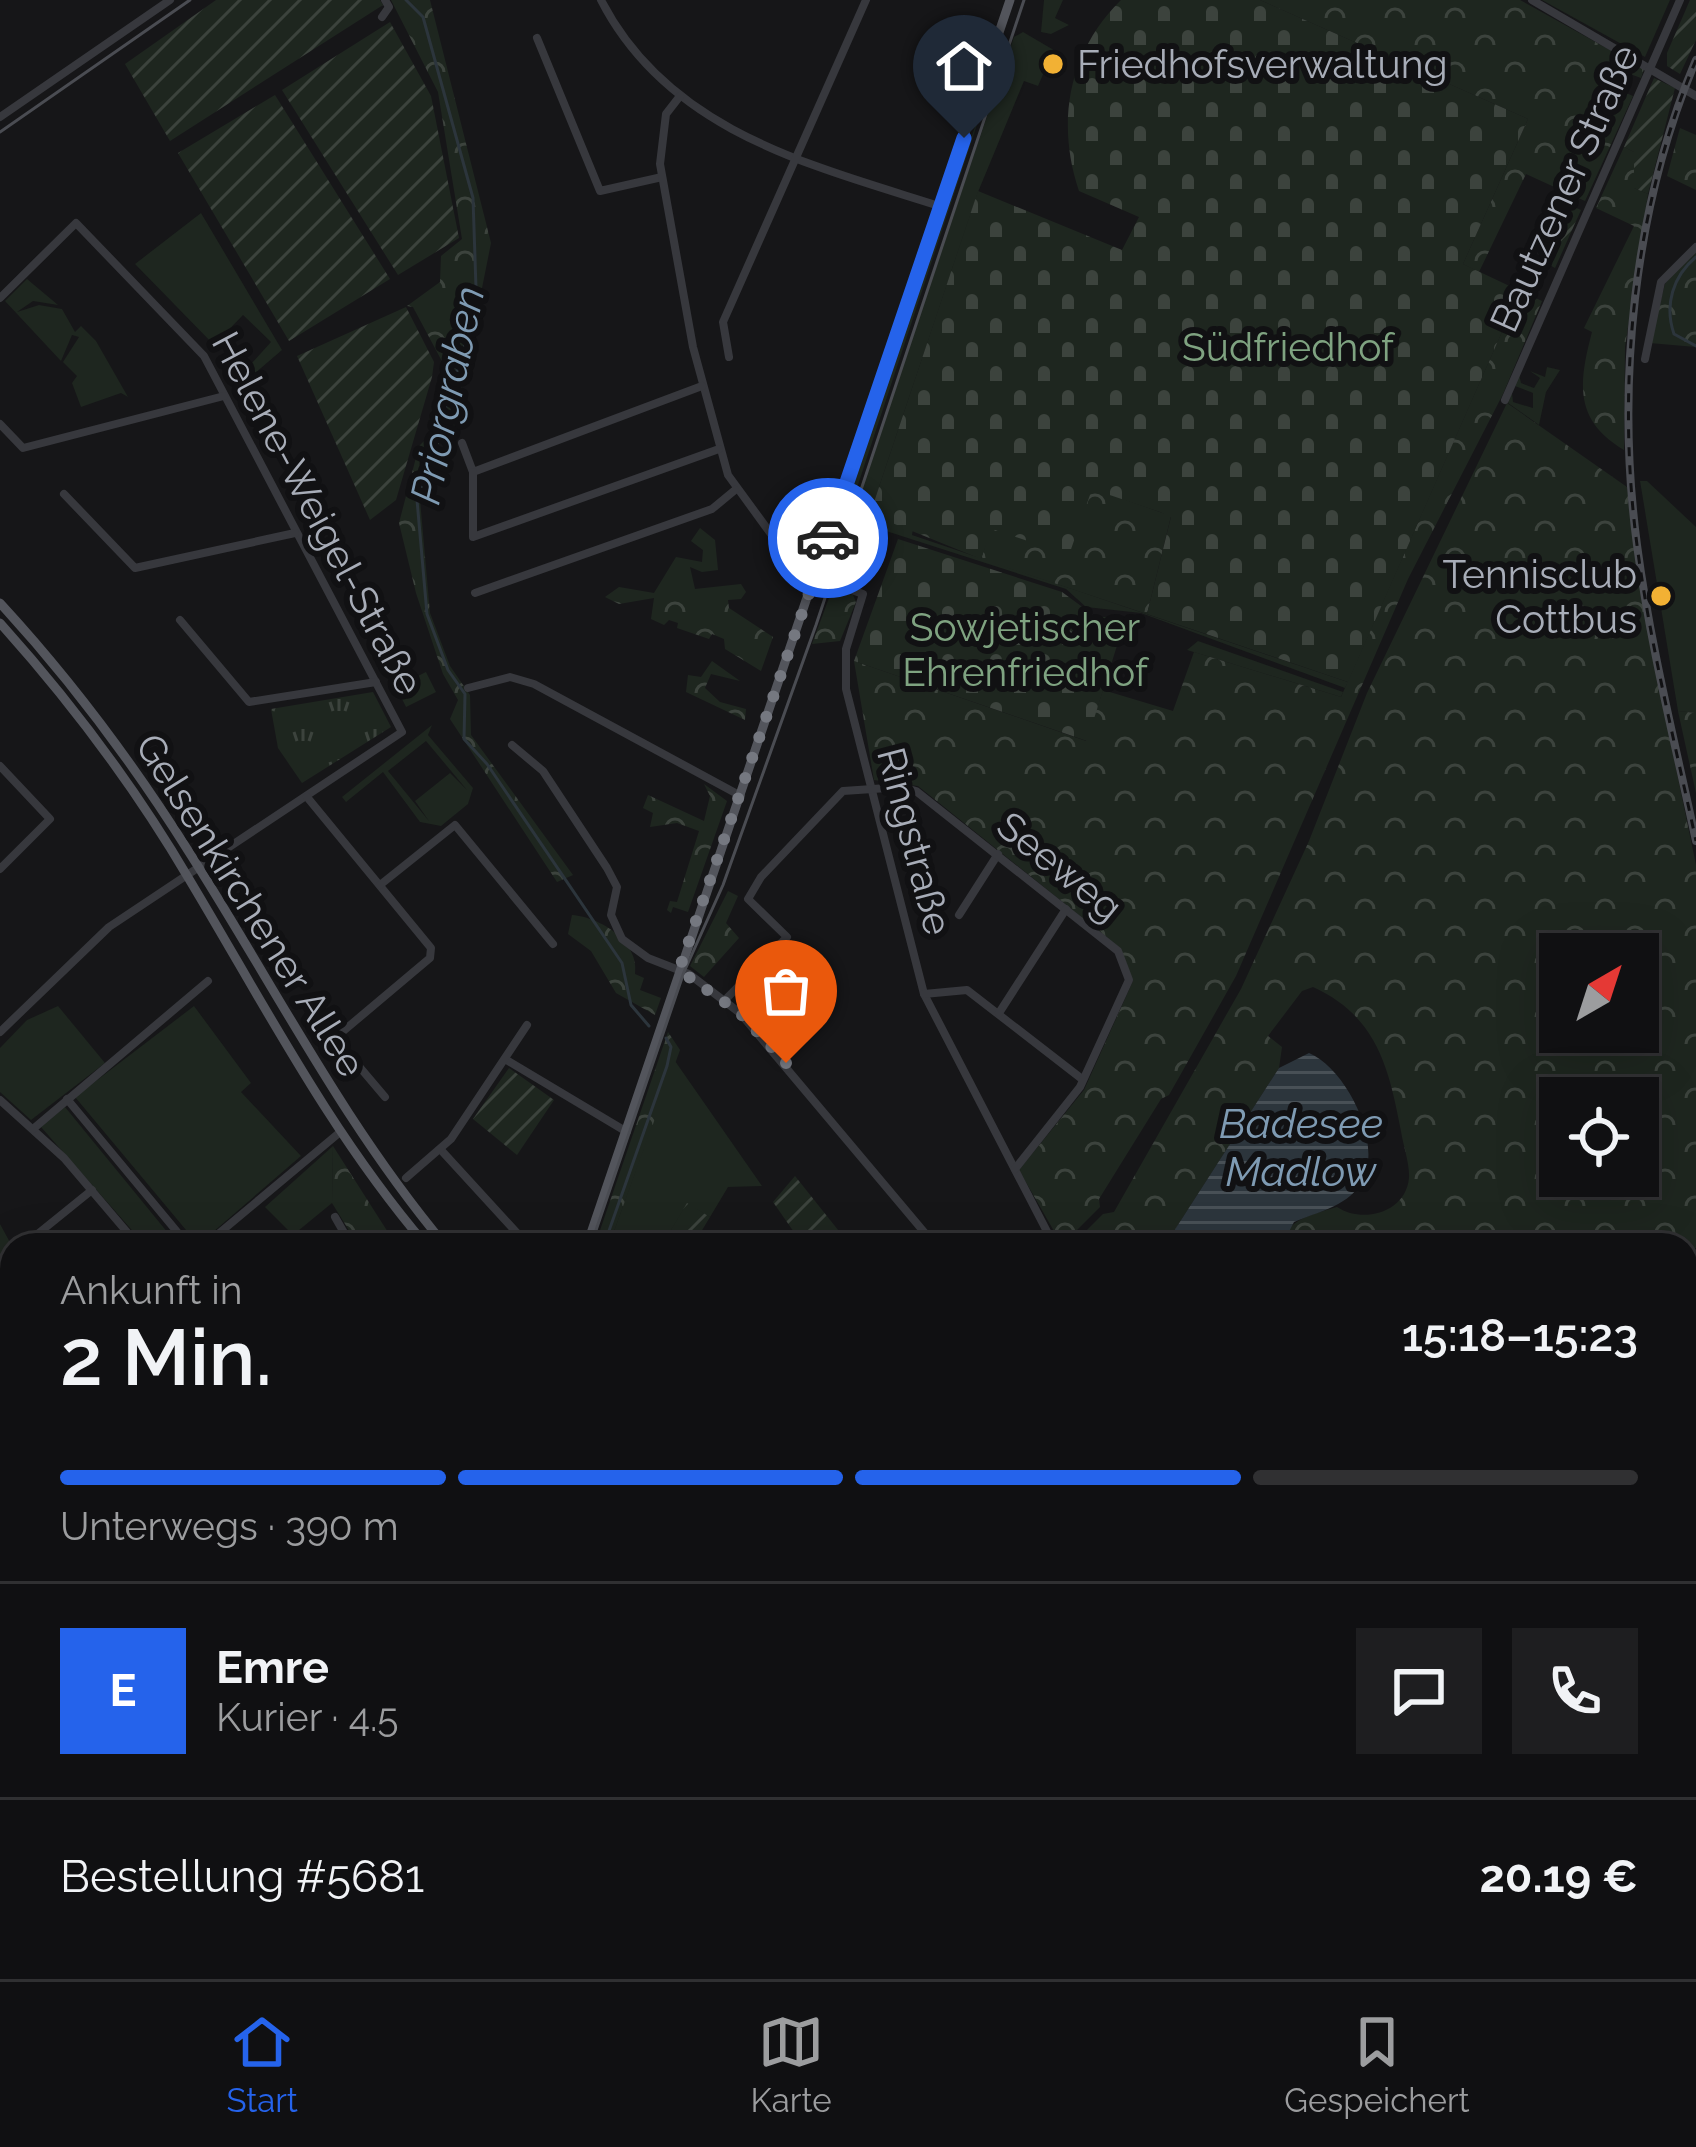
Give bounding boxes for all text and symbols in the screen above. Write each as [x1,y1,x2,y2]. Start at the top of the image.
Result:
pin [913,15,1015,138]
icon: home [931,33,997,99]
street label: Bautzener Straße [1480,37,1648,339]
place label: Friedhofsverwaltung [1077,41,1448,87]
marker: Friedhofsverwaltung [1040,51,1066,77]
water label: Priorgraben [401,282,494,508]
street label: Helene-Weigel-Straße [203,324,433,702]
park label: Südfriedhof [1182,324,1396,370]
courier [768,478,888,598]
icon: car [795,505,861,571]
place label: Tennisclub Cottbus [1443,551,1637,642]
marker: Tennisclub Cottbus [1648,583,1674,609]
park label: Sowjetischer Ehrenfriedhof [902,604,1150,695]
street label: Gelsenkirchener Allee [127,725,375,1085]
street label: Ringstraße [868,742,962,940]
street label: Seeweg [988,802,1132,930]
north arrow [1539,933,1659,1053]
map controls [1539,933,1659,1197]
pin [735,940,837,1063]
icon: bag [753,958,819,1024]
button: locate [1539,1077,1659,1197]
water label: Badesee Madlow [1219,1099,1383,1196]
text: Ankunft in [60,1267,243,1313]
text: 15:18–15:23 [1402,1309,1638,1362]
text: 2 Min. [60,1312,272,1403]
text: Unterwegs · 390 m [60,1503,399,1549]
button: chat [1356,1628,1482,1754]
button: phone [1512,1628,1638,1754]
text: Emre [216,1641,329,1694]
text: E [109,1664,137,1717]
text: Kurier · 4.5 [216,1694,399,1740]
text: Bestellung #5681 [60,1850,424,1903]
text: 20.19 € [1479,1850,1638,1903]
tab: Start [226,2009,298,2120]
tab: Karte [751,2009,832,2120]
tab: Gespeichert [1284,2009,1470,2120]

